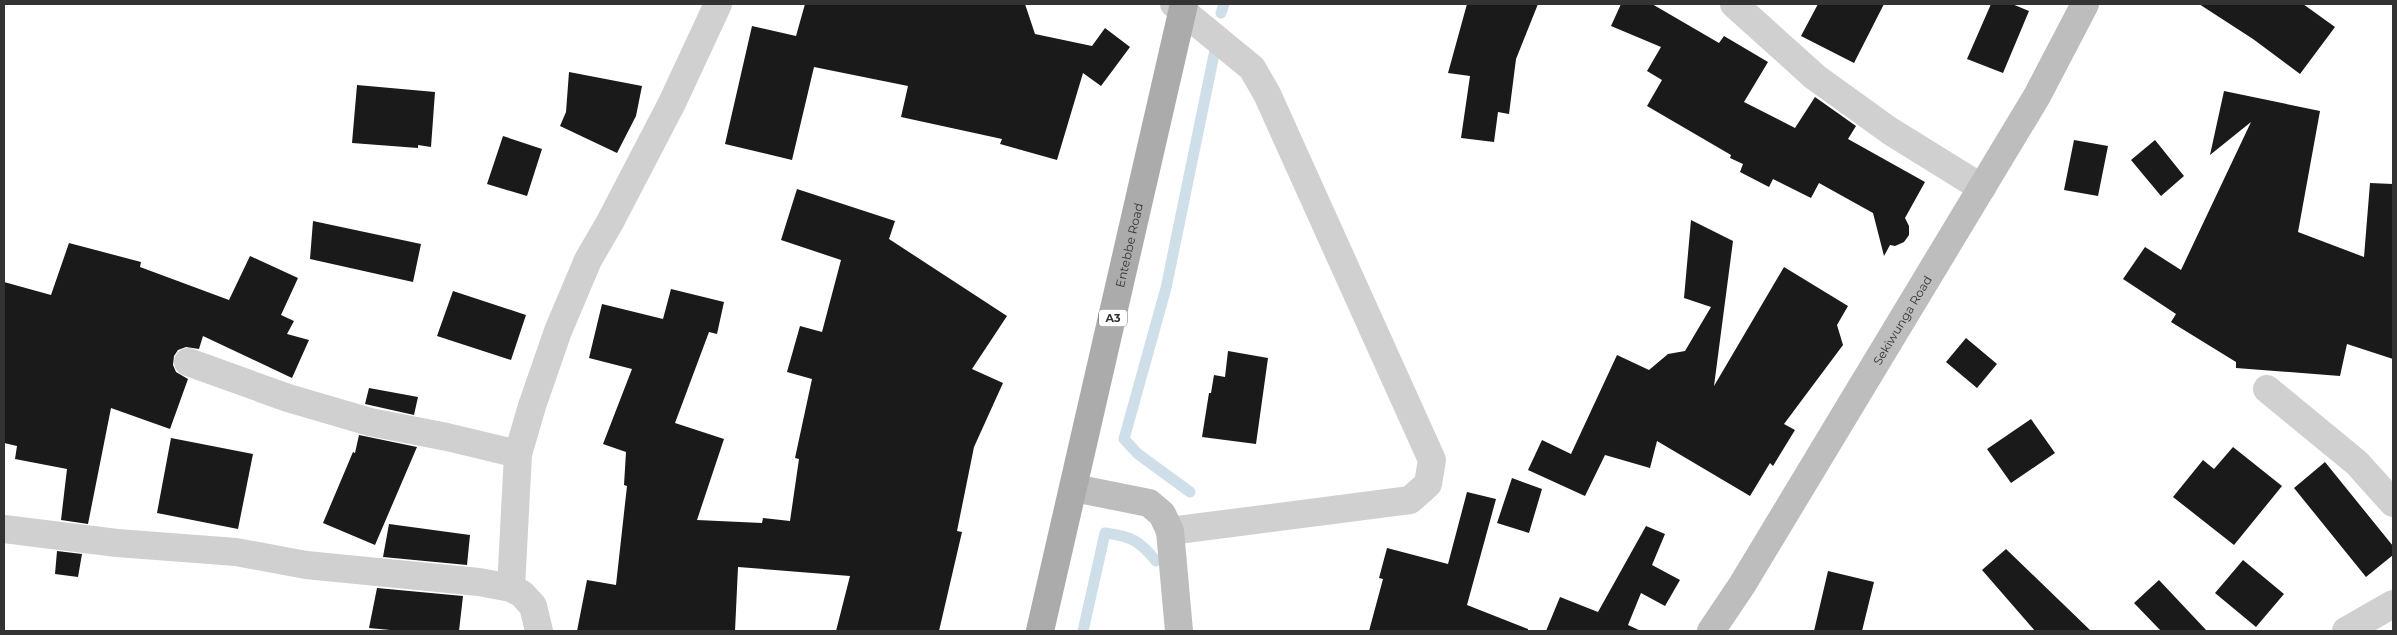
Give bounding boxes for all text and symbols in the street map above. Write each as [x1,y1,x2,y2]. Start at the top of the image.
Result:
street label: Entebbe Road [1112,201,1146,289]
street label: Sekiwunga Road [1869,273,1935,367]
road number: A3 [1099,310,1127,326]

